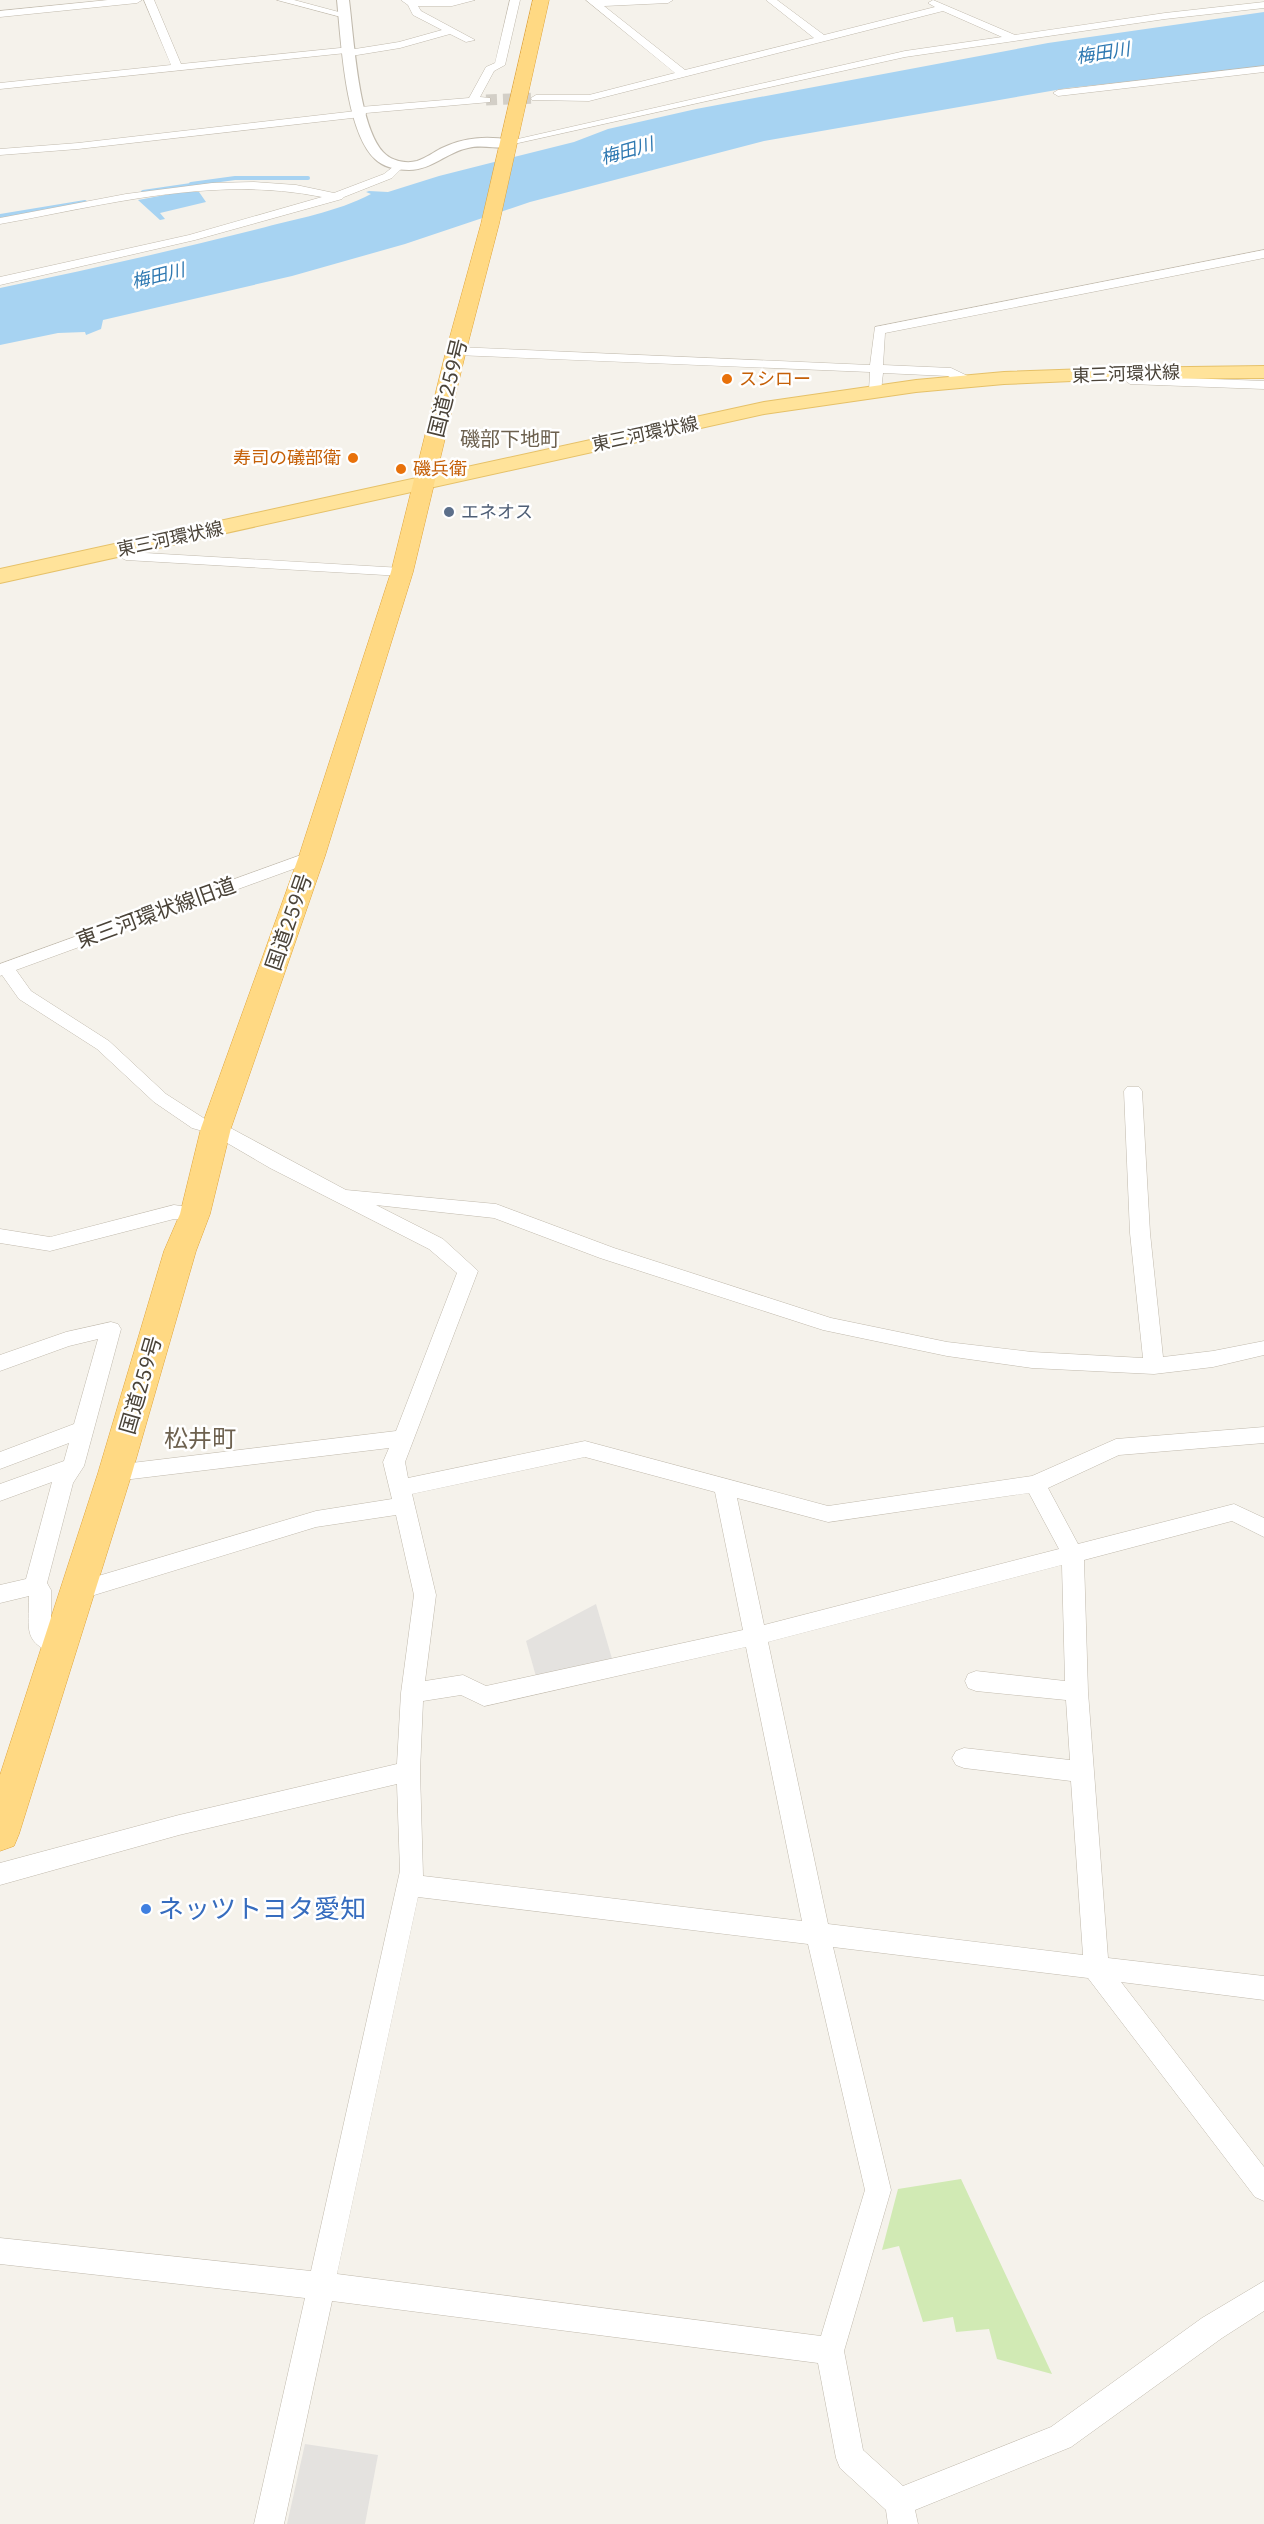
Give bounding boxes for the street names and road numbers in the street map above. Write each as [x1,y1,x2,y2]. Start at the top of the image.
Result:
street label: 国道259号 [421,335,473,440]
street label: 東三河環状線 [1072,360,1180,387]
street label: 東三河環状線 [590,411,700,456]
street label: 東三河環状線 [115,516,225,561]
street label: 国道259号 [258,869,318,974]
street label: 東三河環状線旧道 [72,870,239,954]
street label: 国道259号 [113,1332,167,1437]

